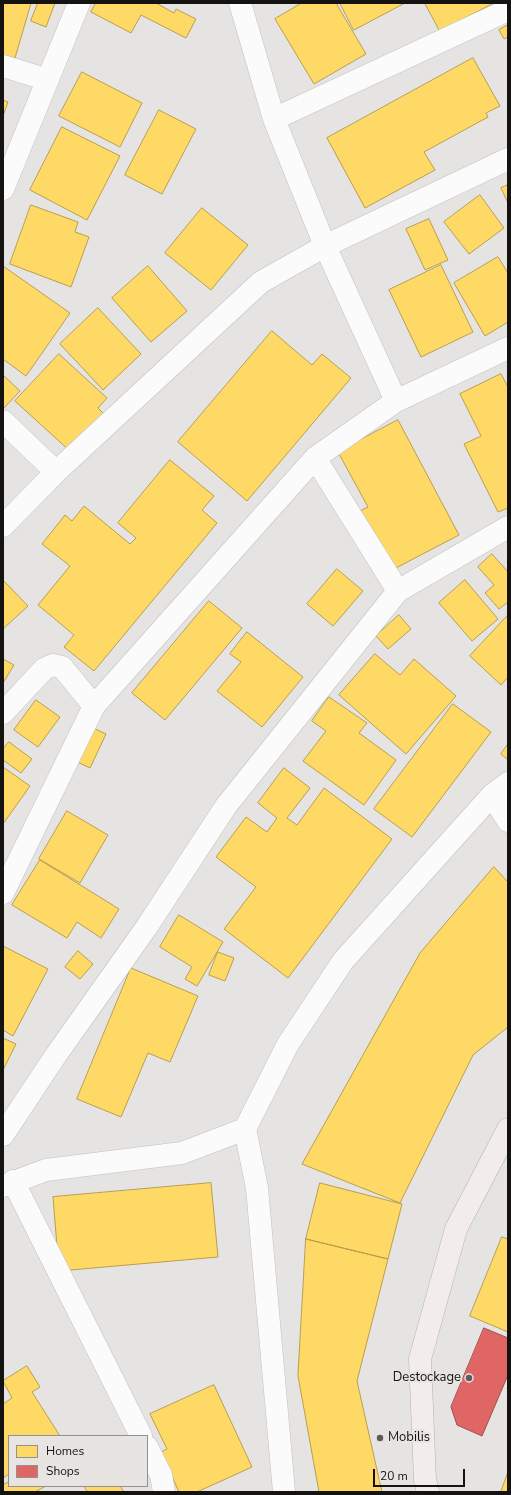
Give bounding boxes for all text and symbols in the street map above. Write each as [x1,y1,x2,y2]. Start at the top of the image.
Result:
place label: Destockage [393,1370,461,1386]
marker: Destockage [464,1373,474,1383]
place label: Mobilis [388,1430,430,1446]
marker: Mobilis [375,1433,385,1443]
legend [8,1435,148,1487]
text: Homes [46,1443,84,1459]
scale bar [375,1461,467,1487]
text: Shops [46,1463,80,1479]
text: 20 m [380,1468,408,1484]

